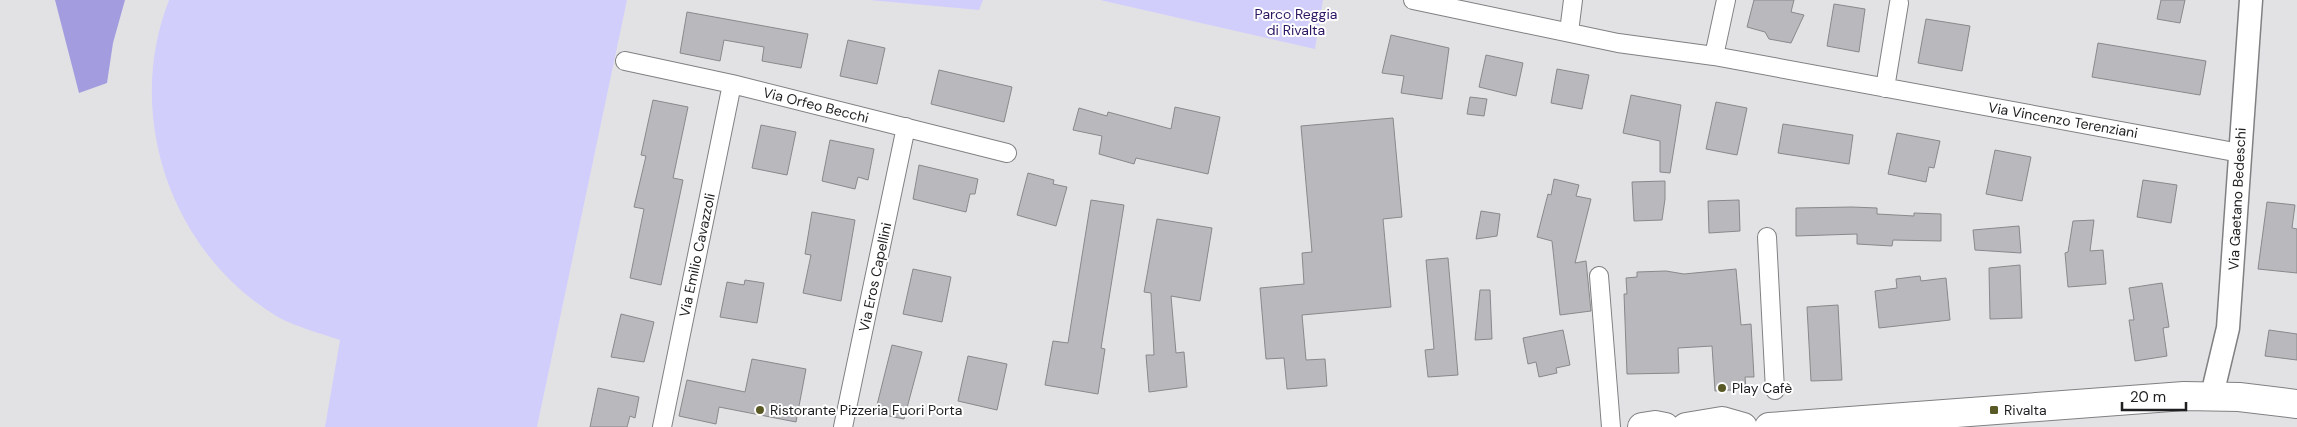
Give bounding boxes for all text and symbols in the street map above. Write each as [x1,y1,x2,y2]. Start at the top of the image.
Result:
park label: Parco Reggia di Rivalta [1255,5,1337,39]
street label: Via Orfeo Becchi [761,83,871,127]
street label: Via Vincenzo Terenziani [1987,98,2139,142]
street label: Via Gaetano Bedeschi [2224,127,2250,271]
street label: Via Emilio Cavazzoli [675,192,719,318]
street label: Via Eros Capellini [855,221,895,333]
place label: Play Cafè [1732,379,1792,397]
scale bar [2122,380,2186,412]
marker: Play Cafè [1716,382,1728,394]
text: 20 m [2130,387,2166,407]
place label: Ristorante Pizzeria Fuori Porta [770,401,962,419]
place label: Rivalta [2004,401,2047,419]
marker: Ristorante Pizzeria Fuori Porta [754,404,766,416]
marker: Rivalta [1988,404,2000,416]

